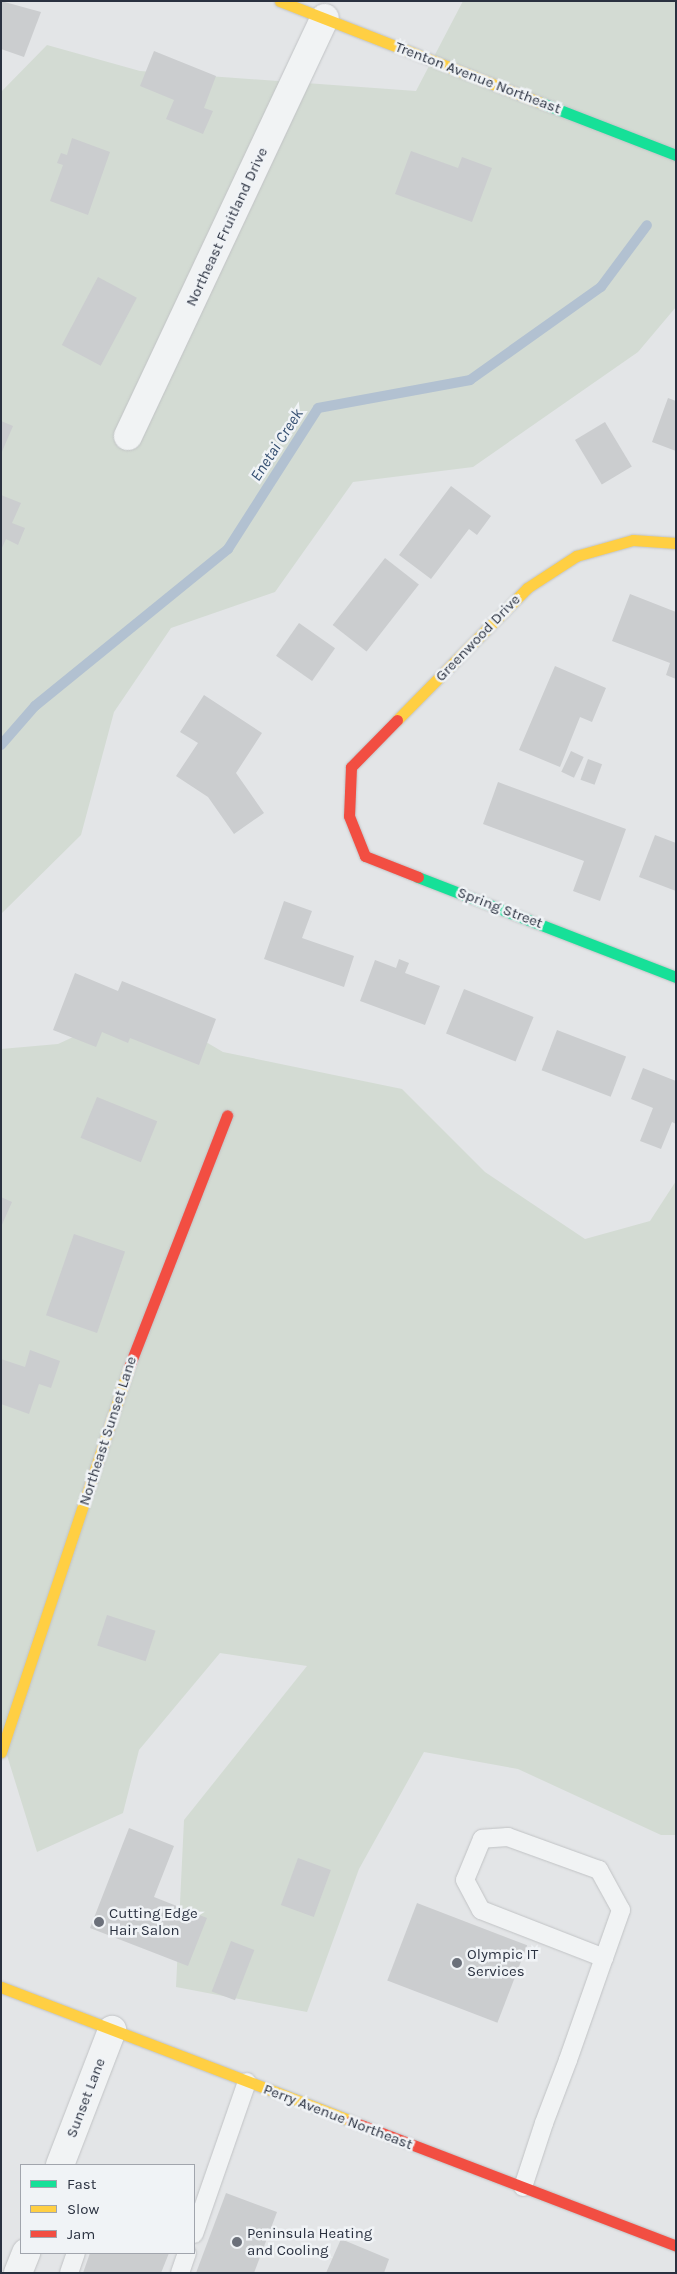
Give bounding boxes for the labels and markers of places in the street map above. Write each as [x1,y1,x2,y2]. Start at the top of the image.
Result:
place label: Cutting Edge Hair Salon [109,1904,198,1939]
marker: Cutting Edge Hair Salon [93,1916,105,1928]
place label: Olympic IT Services [467,1945,538,1980]
marker: Olympic IT Services [451,1957,463,1969]
place label: Peninsula Heating and Cooling [247,2224,372,2259]
marker: Peninsula Heating and Cooling [231,2236,243,2248]

